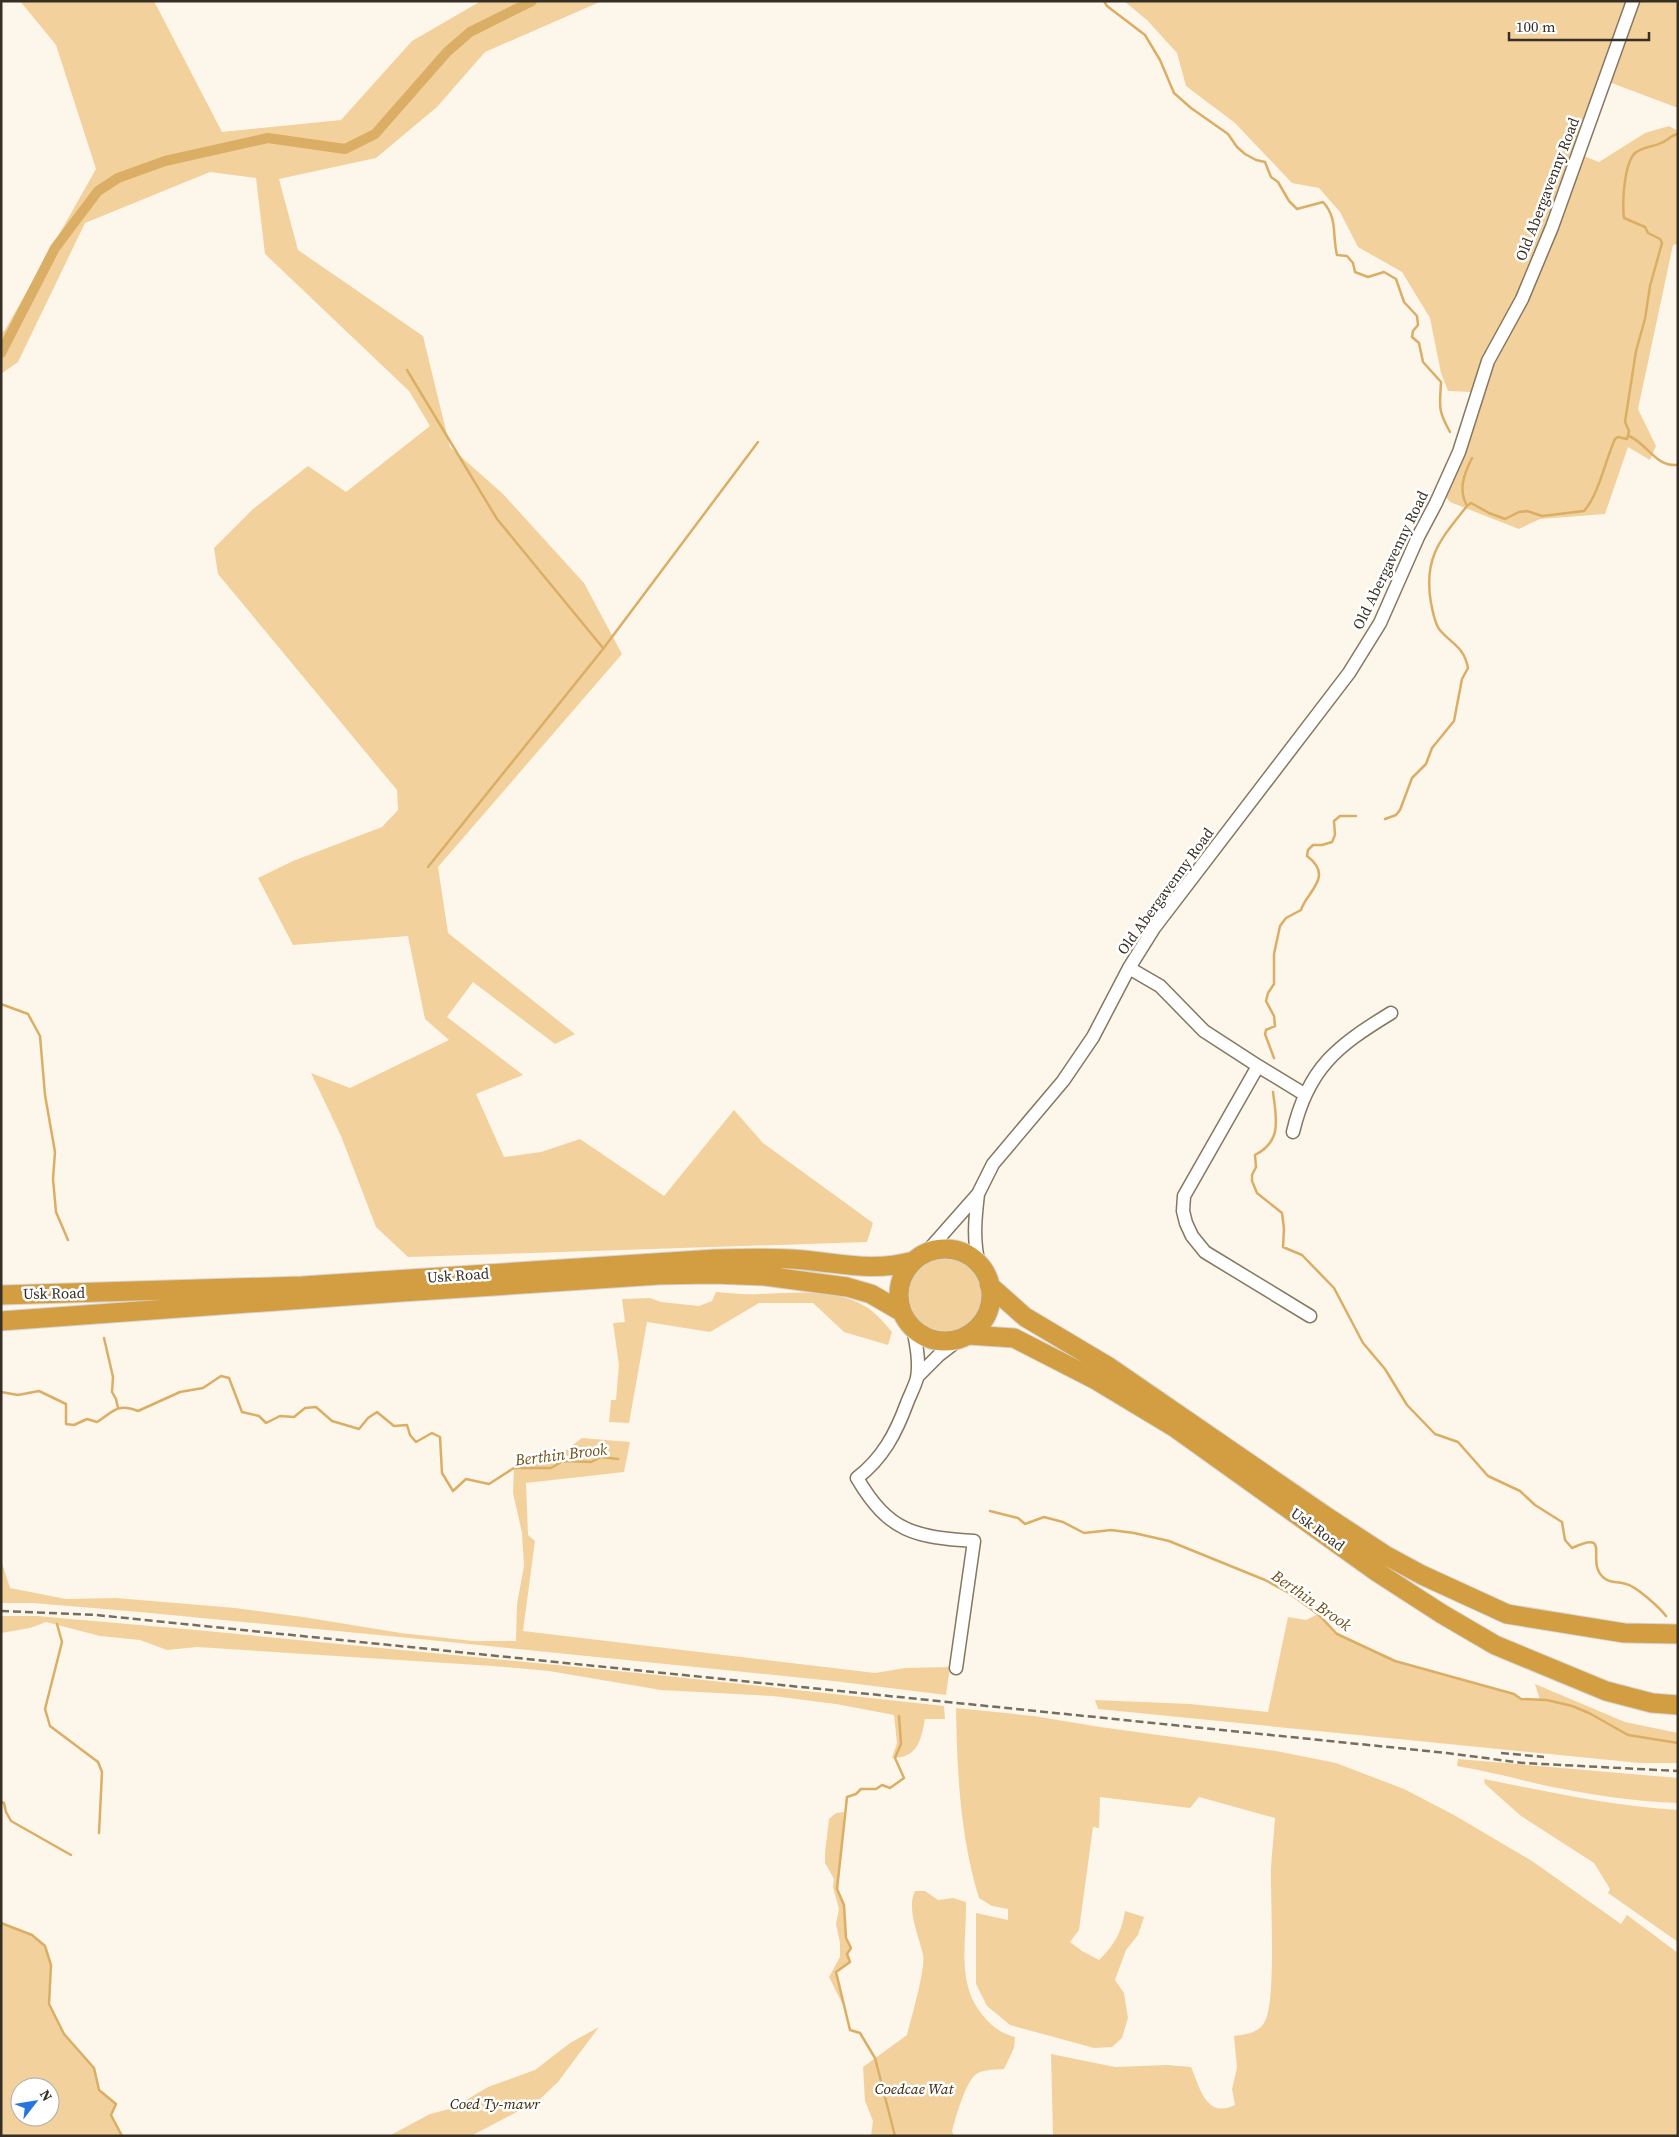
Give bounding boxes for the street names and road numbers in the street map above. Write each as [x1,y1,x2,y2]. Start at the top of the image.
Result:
street label: Old Abergavenny Road [1510,114,1584,264]
street label: Old Abergavenny Road [1347,487,1433,633]
street label: Old Abergavenny Road [1112,823,1219,959]
street label: Usk Road [426,1262,490,1288]
street label: Usk Road [23,1282,86,1304]
street label: Usk Road [1287,1502,1350,1556]

